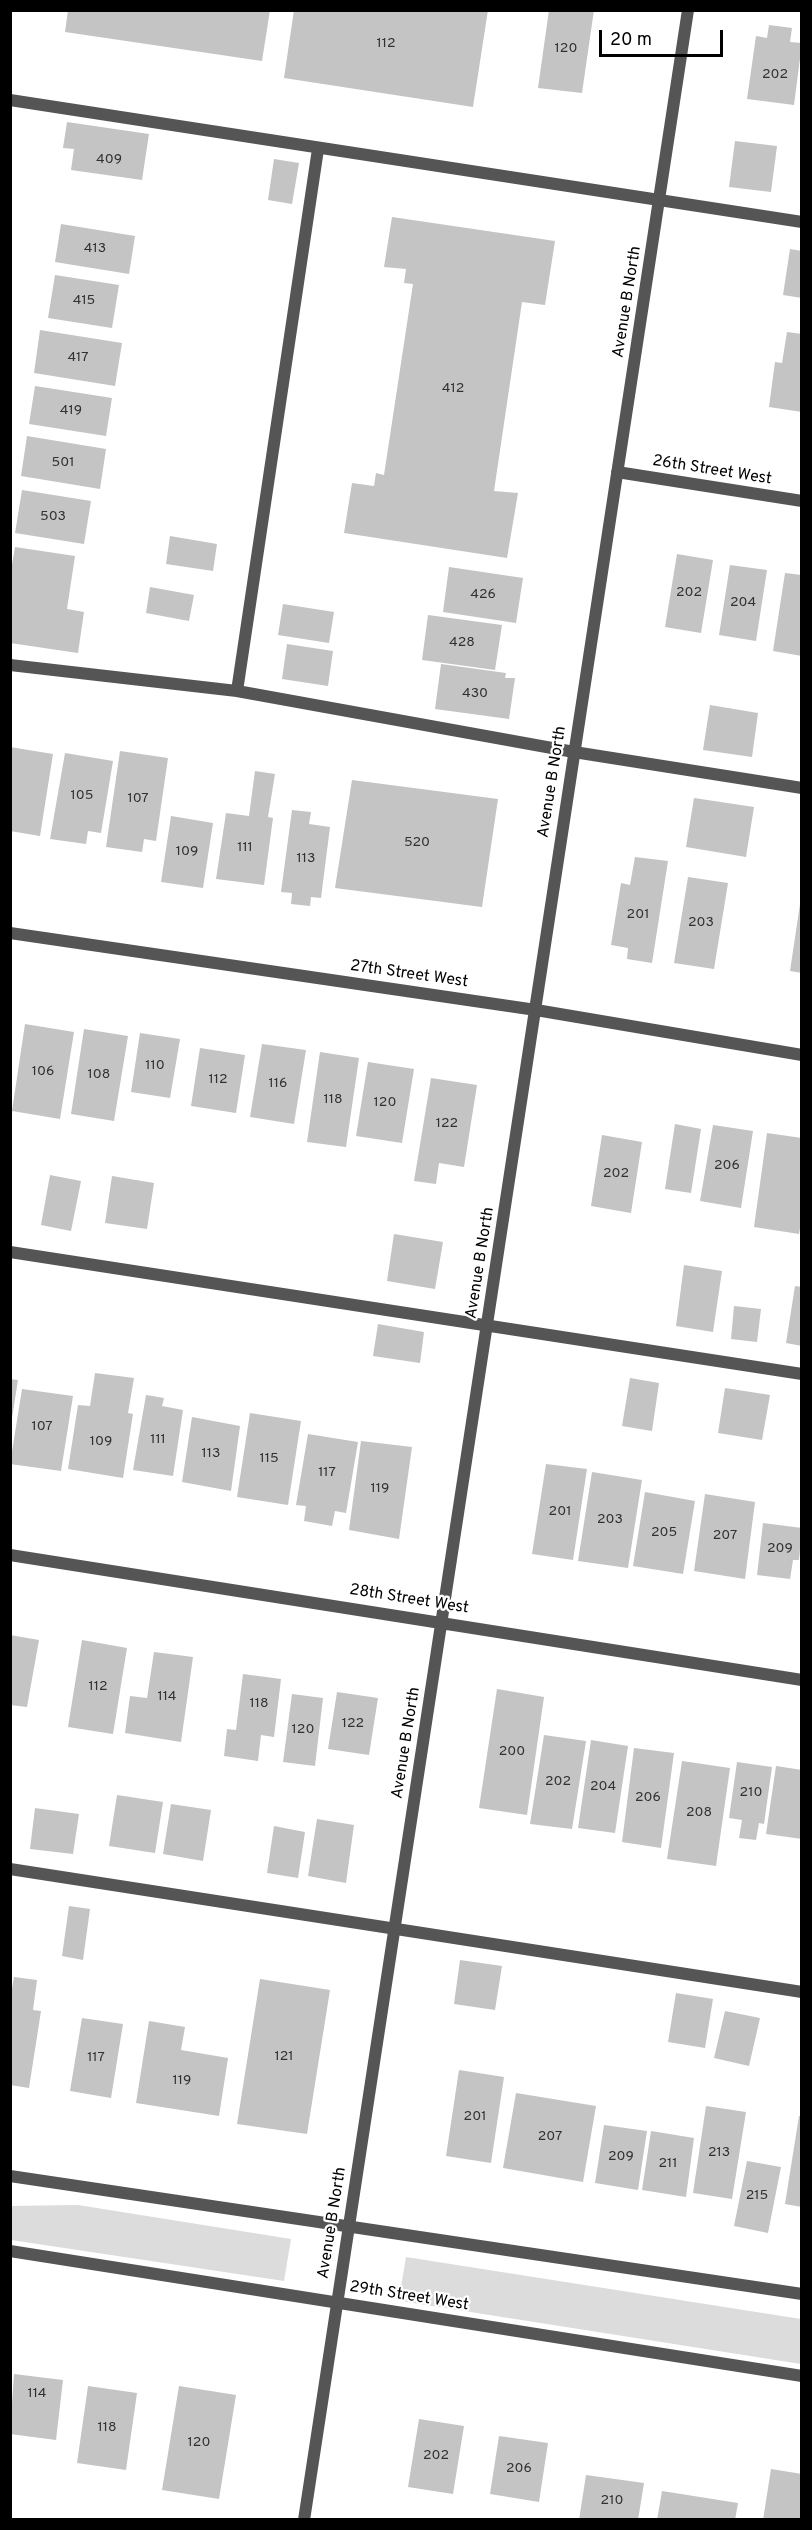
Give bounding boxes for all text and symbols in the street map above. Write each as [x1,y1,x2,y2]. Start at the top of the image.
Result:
scale bar [602,18,726,56]
text: 20 m [610,29,652,52]
house number: 112 [376,36,396,52]
house number: 120 [555,41,577,57]
house number: 202 [762,67,788,83]
house number: 409 [96,152,122,168]
house number: 413 [84,241,106,257]
street label: Avenue B North [610,245,646,359]
house number: 415 [73,293,95,309]
house number: 417 [67,350,89,366]
house number: 412 [442,381,464,397]
house number: 419 [60,403,82,419]
street label: 26th Street West [651,452,773,490]
house number: 501 [52,455,74,471]
house number: 503 [40,509,66,525]
house number: 202 [676,585,702,601]
house number: 426 [470,587,496,603]
house number: 204 [730,595,756,611]
house number: 428 [449,635,475,651]
house number: 430 [462,686,488,702]
street label: Avenue B North [535,725,571,839]
house number: 105 [71,788,93,804]
house number: 107 [127,791,149,807]
house number: 520 [404,835,430,851]
house number: 111 [237,840,253,856]
house number: 109 [176,844,198,860]
house number: 113 [297,851,315,867]
house number: 201 [627,907,649,923]
house number: 203 [688,915,714,931]
street label: 27th Street West [349,957,469,993]
house number: 110 [145,1058,165,1074]
house number: 106 [32,1064,54,1080]
house number: 108 [88,1067,110,1083]
house number: 112 [208,1072,228,1088]
house number: 116 [269,1076,287,1092]
house number: 118 [324,1092,342,1108]
house number: 120 [374,1095,396,1111]
house number: 122 [436,1116,458,1132]
house number: 206 [714,1158,740,1174]
house number: 202 [603,1166,629,1182]
street label: Avenue B North [463,1206,499,1320]
house number: 107 [31,1419,53,1435]
house number: 111 [150,1432,166,1448]
house number: 109 [90,1434,112,1450]
house number: 113 [202,1446,220,1462]
house number: 115 [259,1451,279,1467]
house number: 117 [318,1465,336,1481]
house number: 119 [371,1481,389,1497]
house number: 201 [549,1504,571,1520]
house number: 203 [597,1512,623,1528]
house number: 205 [651,1525,677,1541]
house number: 207 [713,1528,737,1544]
house number: 209 [767,1541,793,1557]
street label: 28th Street West [348,1581,470,1619]
house number: 112 [88,1679,108,1695]
street label: Avenue B North [389,1686,425,1800]
house number: 114 [158,1689,176,1705]
house number: 118 [250,1696,268,1712]
house number: 122 [342,1716,364,1732]
house number: 120 [292,1722,314,1738]
house number: 200 [499,1744,525,1760]
house number: 202 [545,1774,571,1790]
house number: 204 [590,1779,616,1795]
house number: 210 [740,1785,762,1801]
house number: 206 [635,1790,661,1806]
house number: 208 [686,1805,712,1821]
house number: 121 [274,2049,294,2065]
house number: 117 [87,2050,105,2066]
house number: 119 [173,2073,191,2089]
house number: 201 [464,2109,486,2125]
house number: 207 [538,2129,562,2145]
house number: 213 [708,2145,730,2161]
house number: 209 [608,2149,634,2165]
house number: 211 [658,2156,678,2172]
street label: Avenue B North [315,2166,351,2280]
house number: 215 [746,2188,768,2204]
street label: 29th Street West [348,2278,470,2316]
house number: 114 [28,2386,46,2402]
house number: 118 [98,2420,116,2436]
house number: 120 [188,2435,210,2451]
house number: 202 [423,2448,449,2464]
house number: 206 [506,2461,532,2477]
house number: 210 [601,2493,623,2509]

